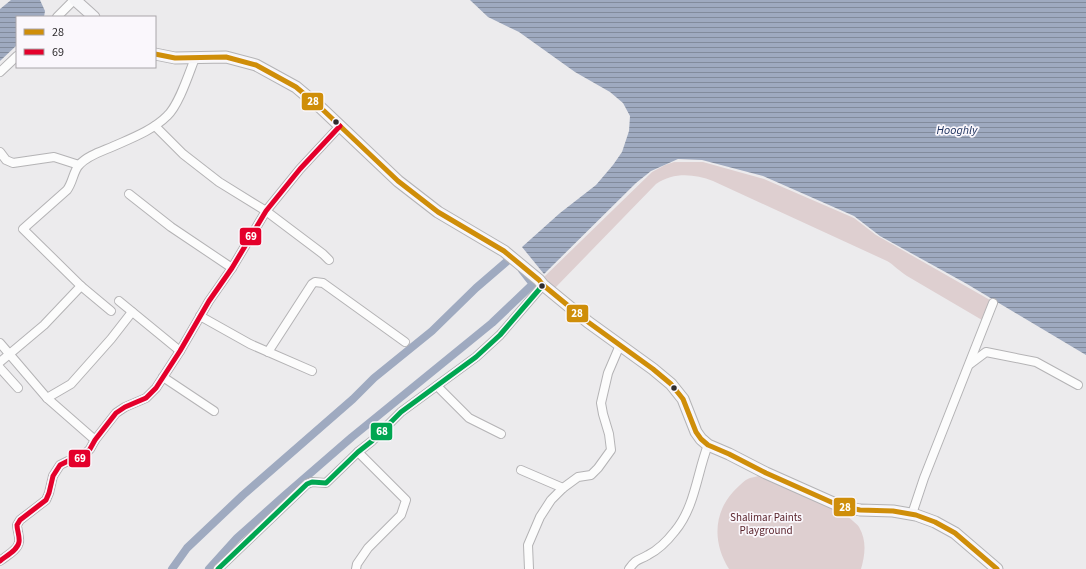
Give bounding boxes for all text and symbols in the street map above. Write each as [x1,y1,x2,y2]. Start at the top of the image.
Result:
legend [16,16,156,68]
text: 28 [52,24,64,41]
text: 69 [52,44,64,61]
line badge: 28 [301,92,324,111]
text: 28 [307,94,319,109]
unlabelled marker [331,117,341,127]
water label: Hooghly [937,122,978,139]
line badge: 69 [239,227,262,246]
text: 69 [245,229,257,244]
unlabelled marker [537,281,547,291]
line badge: 28 [566,304,589,323]
text: 28 [571,306,583,321]
unlabelled marker [669,383,679,393]
line badge: 68 [370,422,393,441]
text: 68 [376,424,388,439]
line badge: 69 [68,449,91,468]
text: 69 [74,451,86,466]
line badge: 28 [833,497,856,517]
text: 28 [839,500,851,515]
park label: Shalimar Paints Playground [730,510,802,538]

